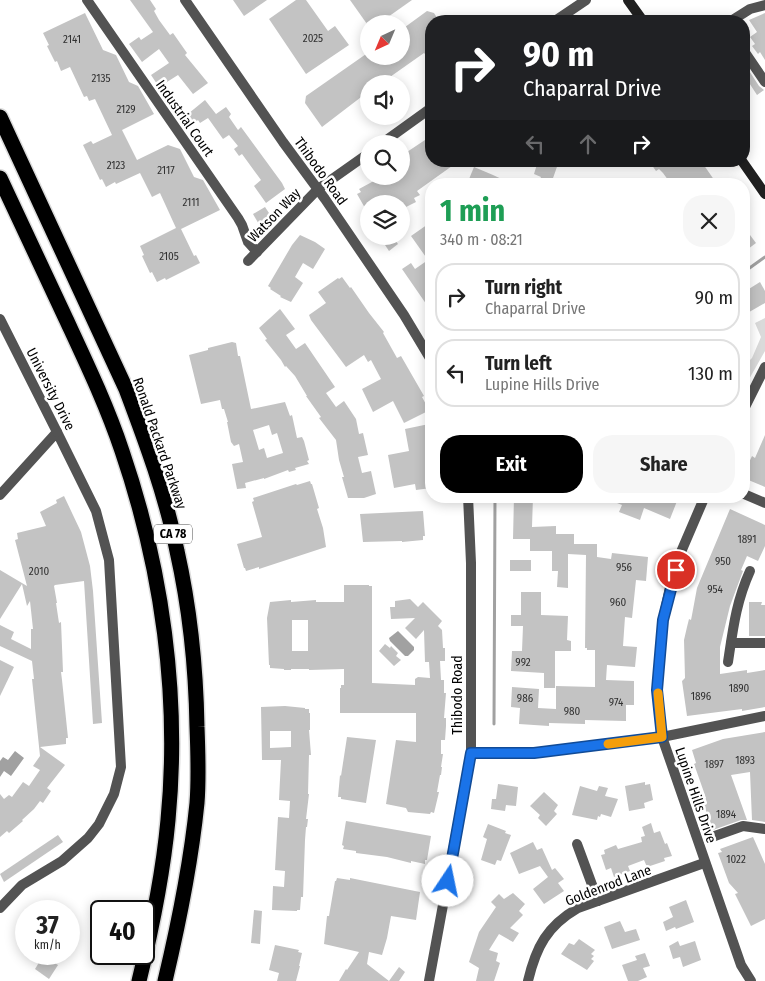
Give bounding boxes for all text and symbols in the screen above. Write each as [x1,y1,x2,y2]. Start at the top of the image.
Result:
north arrow [360,15,410,65]
map controls [360,15,410,245]
house number: 2025 [303,32,323,45]
house number: 2141 [63,33,81,46]
text: 90 m [523,33,594,75]
icon: right [440,35,505,100]
house number: 2135 [92,72,110,85]
button: sound [360,75,410,125]
text: Chaparral Drive [523,75,661,102]
street label: Industrial Court [152,77,217,160]
house number: 2129 [116,103,136,116]
icon: left [521,130,549,158]
icon: ahead [574,130,602,158]
icon: right [627,130,655,158]
street label: Thibodo Road [290,134,351,208]
button: search [360,135,410,185]
house number: 2123 [107,159,125,172]
house number: 2117 [157,164,175,177]
street label: Watson Way [244,184,305,246]
text: 1 min [440,193,505,229]
button: layers [360,195,410,245]
button: close [683,195,735,247]
house number: 2111 [182,196,200,209]
text: 340 m · 08:21 [440,230,523,249]
house number: 2105 [159,250,179,263]
text: Turn right [485,276,562,299]
icon: right [442,283,470,311]
text: 90 m [695,286,733,309]
text: Chaparral Drive [485,299,586,318]
street label: University Drive [23,345,79,433]
text: Turn left [485,352,552,375]
icon: left [442,359,470,387]
text: 130 m [688,362,733,385]
street label: Ronald Packard Parkway [129,375,190,512]
text: Lupine Hills Drive [485,375,600,394]
button: Exit [440,435,583,493]
button: Share [593,435,735,493]
road number: CA 78 [154,524,192,544]
house number: 1891 [737,533,757,546]
pin [655,549,697,591]
house number: 950 [715,555,731,568]
icon: arrive [662,556,690,584]
house number: 956 [616,561,632,574]
house number: 2010 [29,565,49,578]
house number: 954 [707,583,724,596]
house number: 960 [610,596,627,609]
street label: Thibodo Road [449,655,466,735]
house number: 992 [515,656,531,669]
house number: 1890 [729,682,750,695]
house number: 1896 [691,690,712,703]
house number: 986 [517,692,534,705]
house number: 974 [609,696,624,709]
house number: 980 [564,705,581,718]
street label: Lupine Hills Drive [671,745,720,845]
house number: 1893 [735,754,755,767]
house number: 1897 [704,758,724,771]
house number: 1894 [716,808,737,821]
house number: 1022 [726,853,746,866]
position arrow [421,854,473,906]
street label: Goldenrod Lane [563,861,654,910]
speed limit sign: 40 [90,900,155,965]
text: 37 [36,911,59,941]
text: km/h [34,938,61,952]

